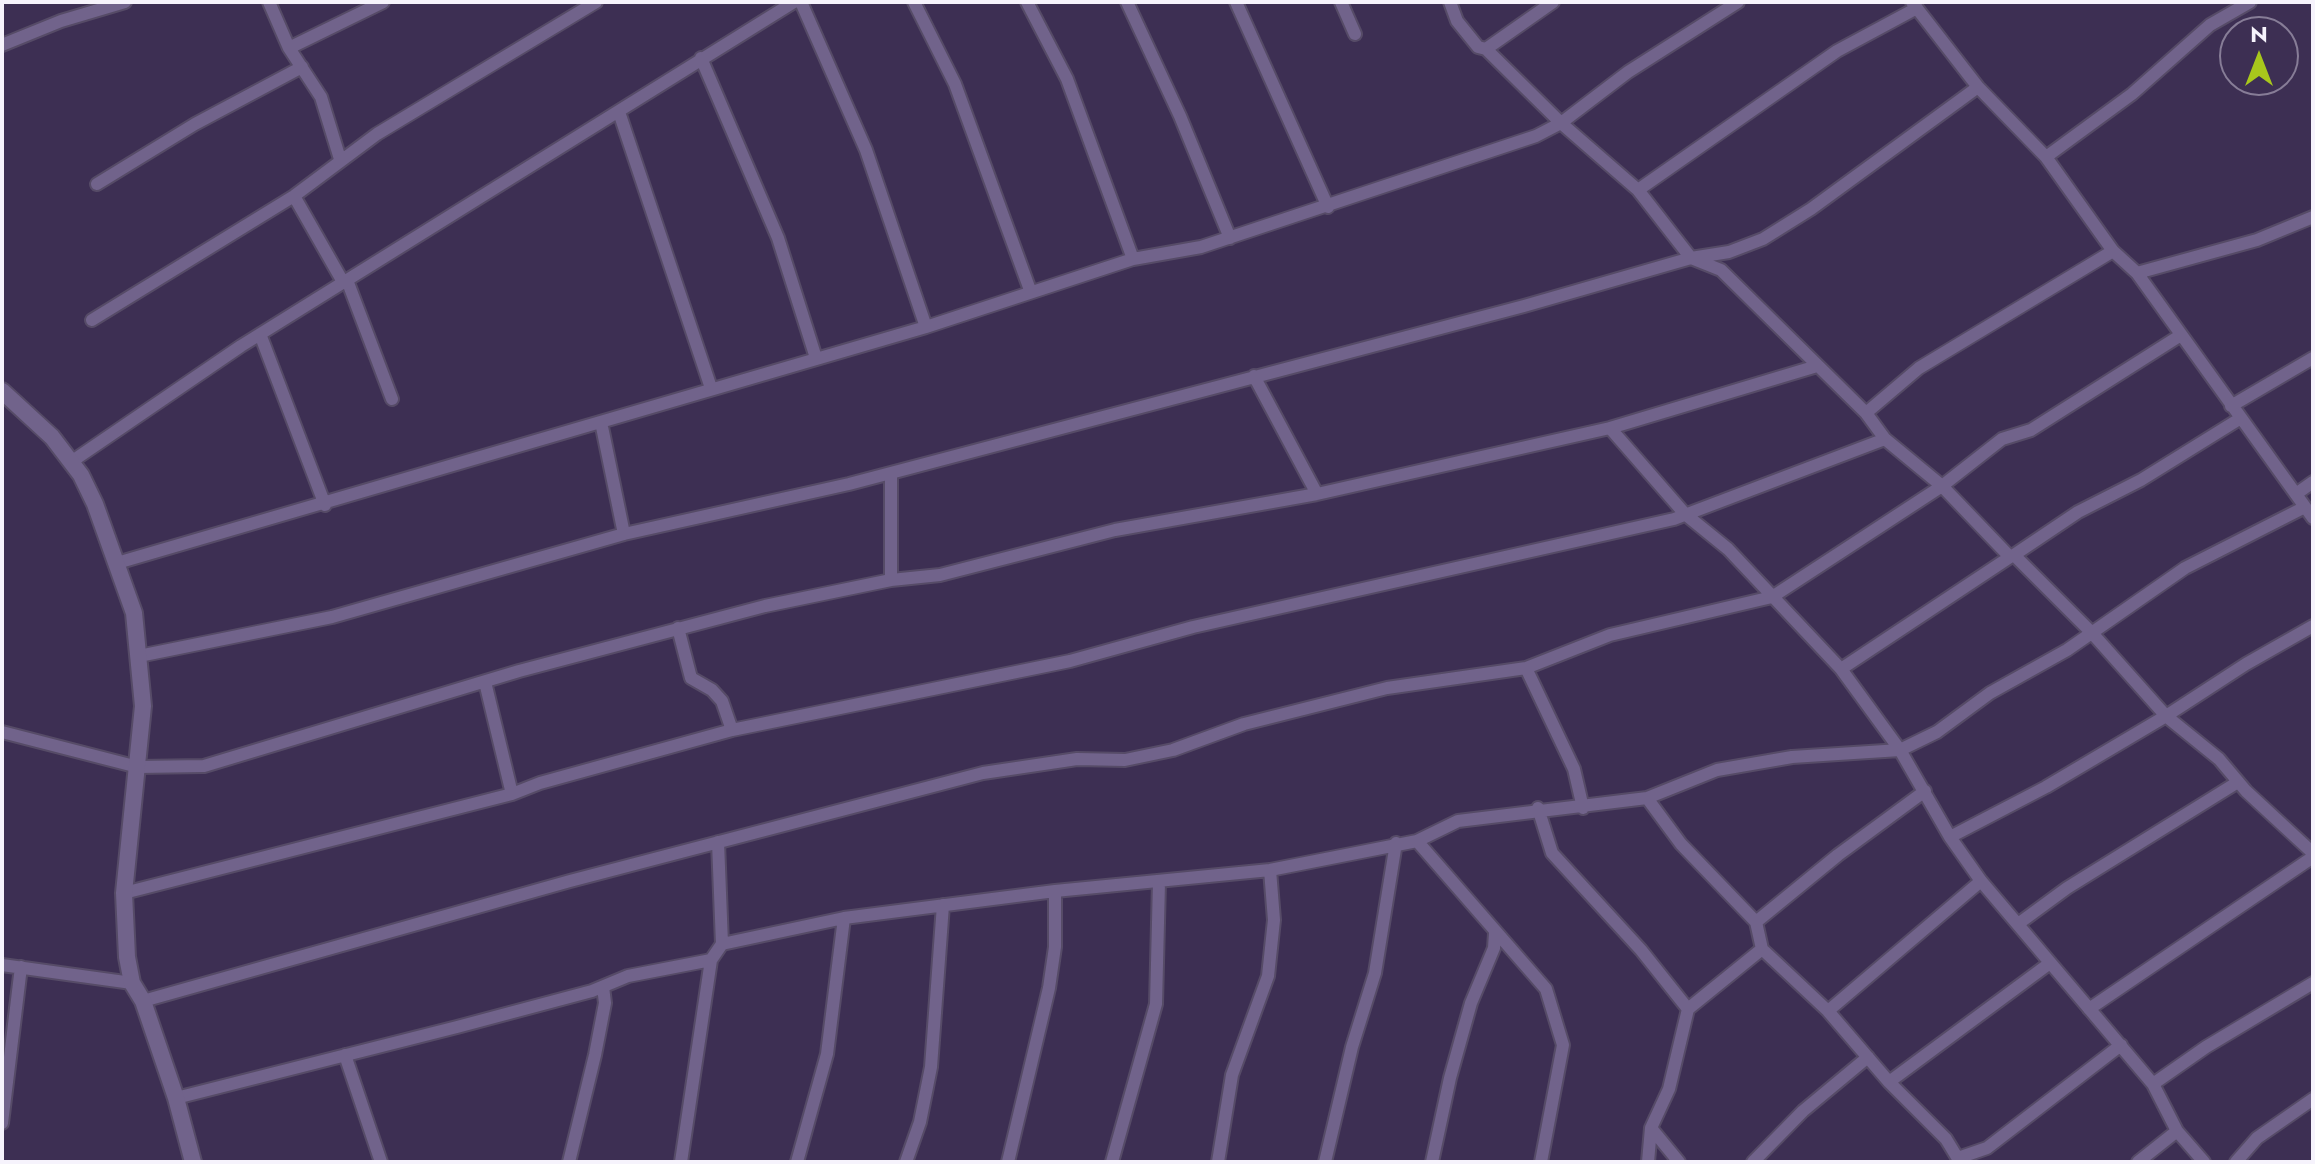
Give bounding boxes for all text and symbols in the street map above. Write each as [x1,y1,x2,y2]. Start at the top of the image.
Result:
north arrow [2219,16,2299,96]
text: N [2250,18,2268,50]

